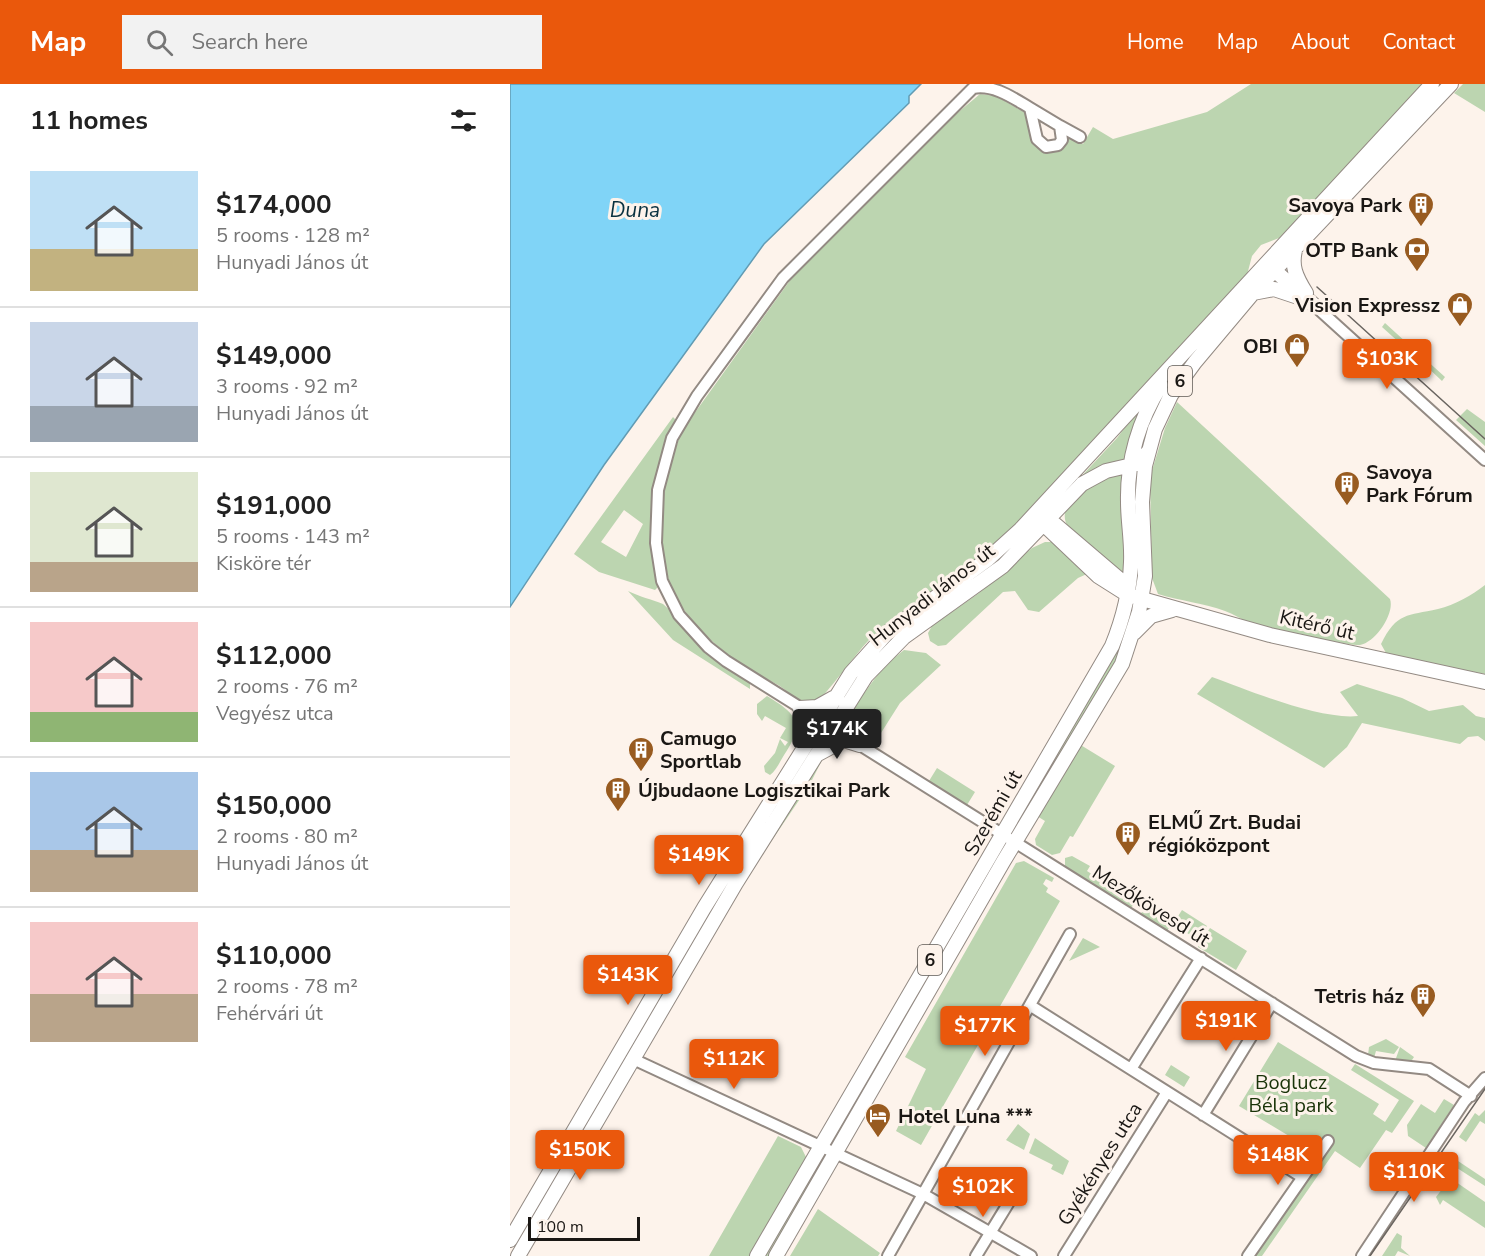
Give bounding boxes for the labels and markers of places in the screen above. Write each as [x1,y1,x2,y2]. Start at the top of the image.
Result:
building icon: Savoya Park [1406,190,1436,228]
place label: Savoya Park [1288,192,1403,219]
bank icon: OTP Bank [1402,235,1432,273]
place label: OTP Bank [1305,237,1399,264]
shop icon: Vision Expressz [1445,290,1475,328]
place label: Vision Expressz [1294,292,1440,319]
shop icon: OBI [1282,331,1312,369]
place label: OBI [1243,333,1278,360]
pin: $103K [1345,339,1429,390]
place label: Savoya Park Fórum [1366,459,1473,509]
building icon: Savoya Park Fórum [1332,469,1362,507]
pin: $174K [795,709,879,760]
place label: Camugo Sportlab [660,725,742,775]
building icon: Camugo Sportlab [626,735,656,773]
building icon: Újbudaone Logisztikai Park [603,775,633,813]
place label: Újbudaone Logisztikai Park [638,777,891,804]
place label: ELMŰ Zrt. Budai régióközpont [1148,809,1301,859]
building icon: ELMŰ Zrt. Budai régióközpont [1113,819,1143,857]
pin: $149K [657,835,741,886]
pin: $143K [586,955,670,1006]
building icon: Tetris ház [1408,981,1438,1019]
place label: Tetris ház [1314,983,1404,1010]
pin: $191K [1184,1001,1268,1052]
pin: $177K [943,1006,1027,1057]
pin: $112K [692,1039,776,1090]
hotel icon: Hotel Luna *** [863,1101,893,1139]
place label: Hotel Luna *** [898,1103,1033,1130]
pin: $150K [538,1130,622,1181]
pin: $148K [1236,1135,1320,1186]
pin: $110K [1372,1152,1456,1203]
pin: $102K [941,1167,1025,1218]

